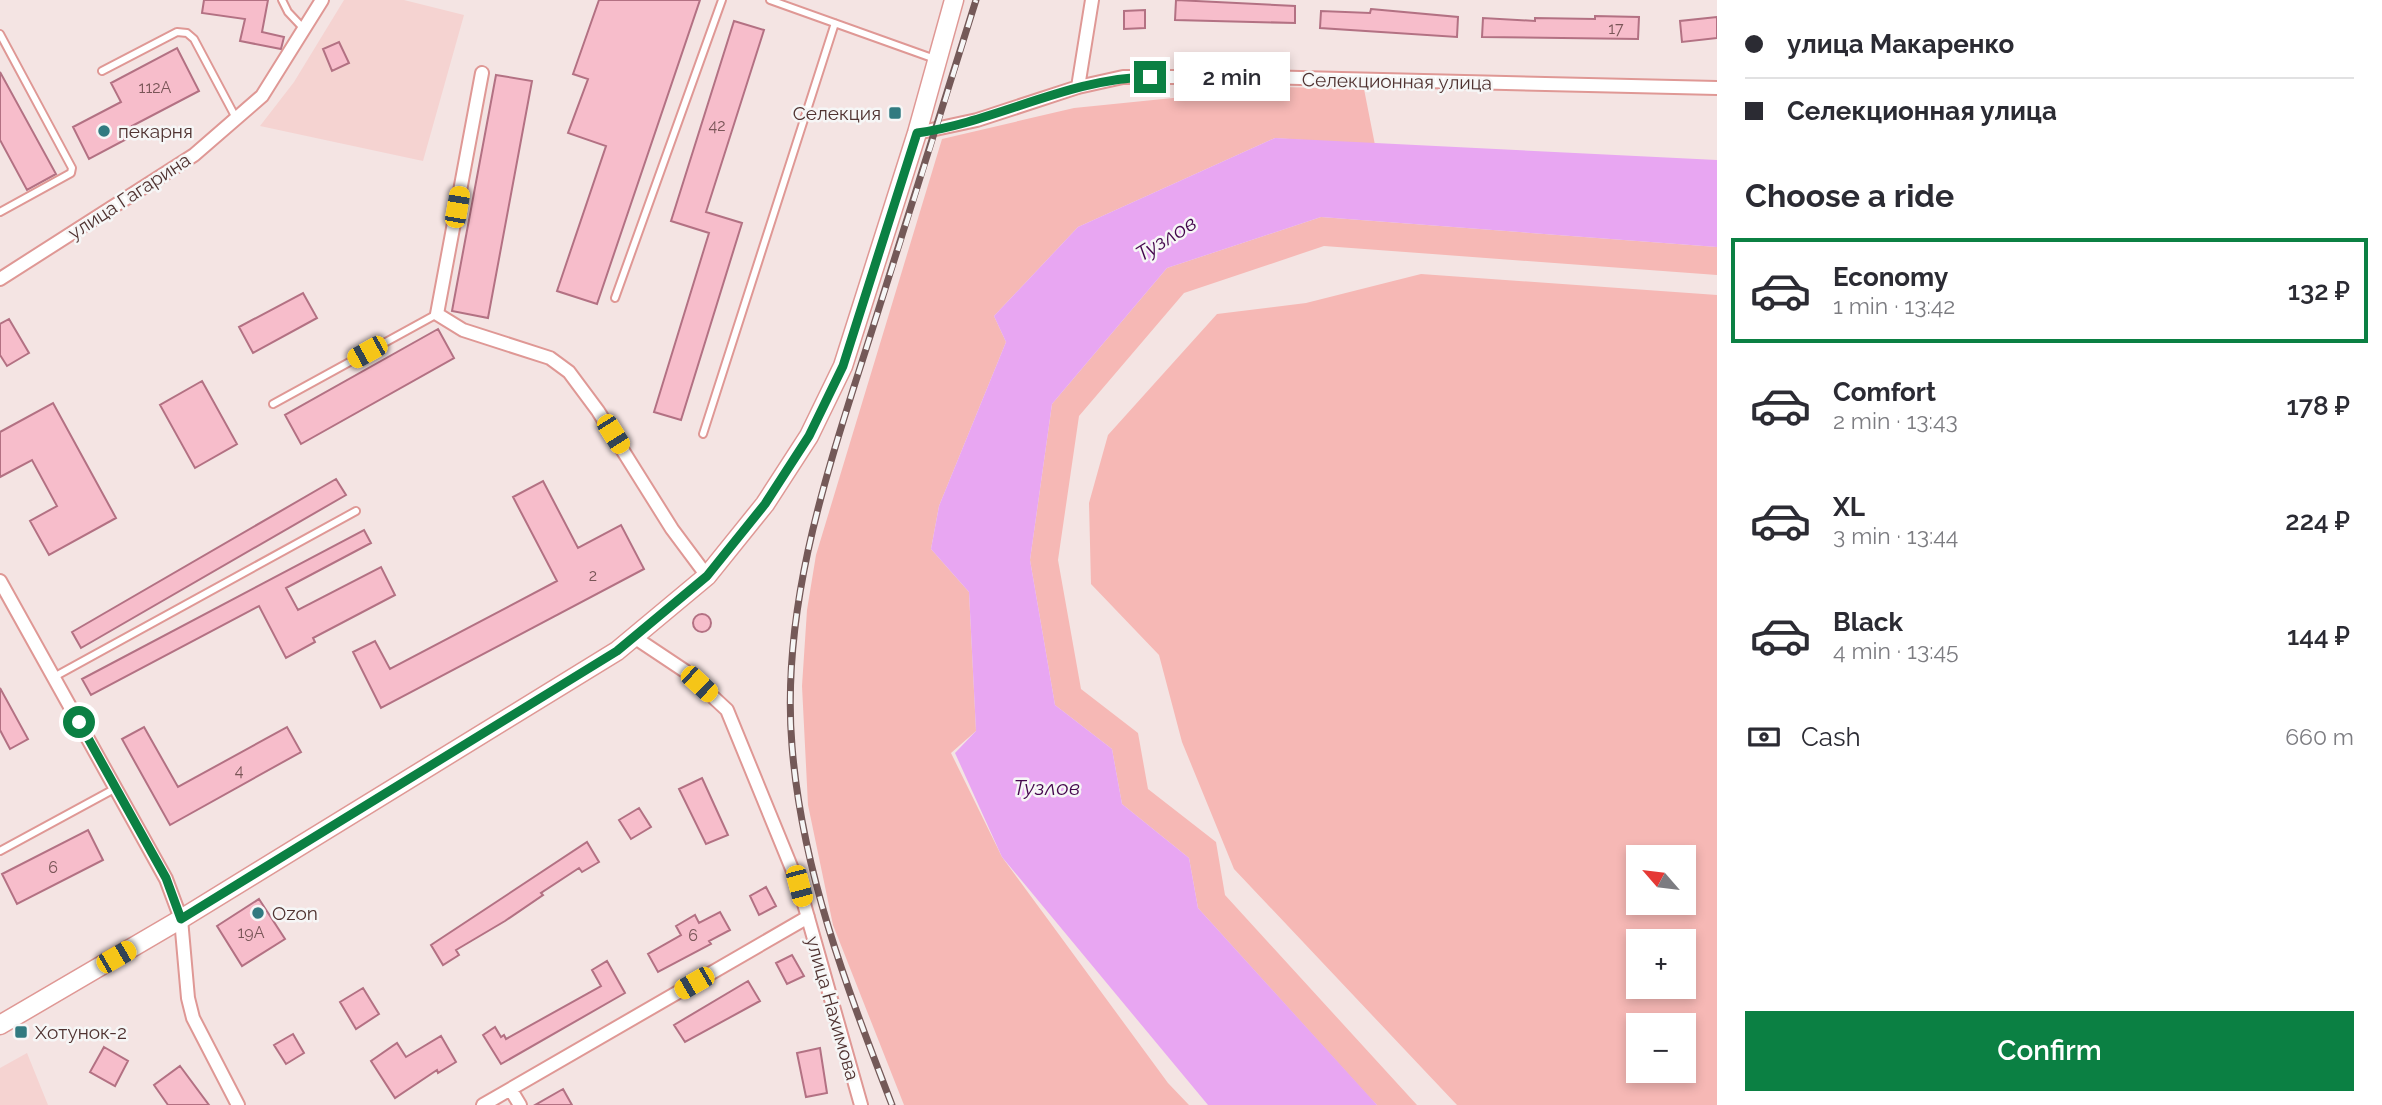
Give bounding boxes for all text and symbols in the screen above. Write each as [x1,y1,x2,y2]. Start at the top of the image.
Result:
house number: 17 [1608,19,1624,38]
text: улица Макаренко [1787,29,2014,59]
callout: 2 min [1174,52,1290,102]
route end [1134,61,1166,93]
text: 2 min [1203,63,1261,90]
street label: Селекционная улица [1302,68,1492,94]
house number: 112А [139,78,172,97]
text: Селекционная улица [1787,96,2057,126]
place label: Селекция [793,102,881,124]
marker: Селекция [887,105,903,121]
house number: 42 [708,116,726,135]
place label: пекарня [118,120,193,142]
marker: пекарня [96,123,112,139]
street label: улица Гагарина [64,148,194,244]
text: Choose a ride [1745,177,1954,214]
car [444,184,471,230]
water label: Тузлов [1131,210,1201,266]
icon: car [1749,259,1812,322]
text: Economy [1833,262,1948,292]
text: 132 ₽ [2288,276,2350,306]
text: 1 min · 13:42 [1833,292,1955,319]
car [344,333,391,371]
icon: car [1749,374,1812,437]
text: Comfort [1833,377,1936,407]
text: 178 ₽ [2286,391,2350,421]
text: 2 min · 13:43 [1833,407,1958,434]
car [593,411,634,457]
icon: car [1749,489,1812,552]
text: XL [1833,492,1865,522]
text: 224 ₽ [2285,506,2350,536]
text: 3 min · 13:44 [1833,522,1958,549]
house number: 2 [589,566,597,585]
icon: car [1749,604,1812,667]
text: Black [1833,607,1903,637]
text: 144 ₽ [2287,621,2350,651]
text: 4 min · 13:45 [1833,637,1959,664]
car [677,662,722,706]
route start [63,706,95,738]
icon: cash [1745,718,1783,756]
text: Cash [1801,722,1861,752]
text: 660 m [2285,723,2354,750]
house number: 4 [235,761,244,780]
water label: Тузлов [1013,775,1081,800]
north arrow [1626,845,1696,915]
map controls [1626,845,1696,1083]
house number: 6 [48,858,58,877]
car [784,863,815,909]
place label: Ozon [272,902,318,924]
marker: Ozon [250,905,266,921]
house number: 19А [237,923,265,942]
house number: 6 [688,926,698,945]
button: + [1626,929,1696,999]
street label: улица Нахимова [802,933,864,1083]
car [93,937,140,977]
car [671,963,718,1003]
button: Confirm [1745,1011,2354,1091]
button: − [1626,1013,1696,1083]
place label: Хотунок-2 [35,1021,127,1043]
marker: Хотунок-2 [13,1024,29,1040]

